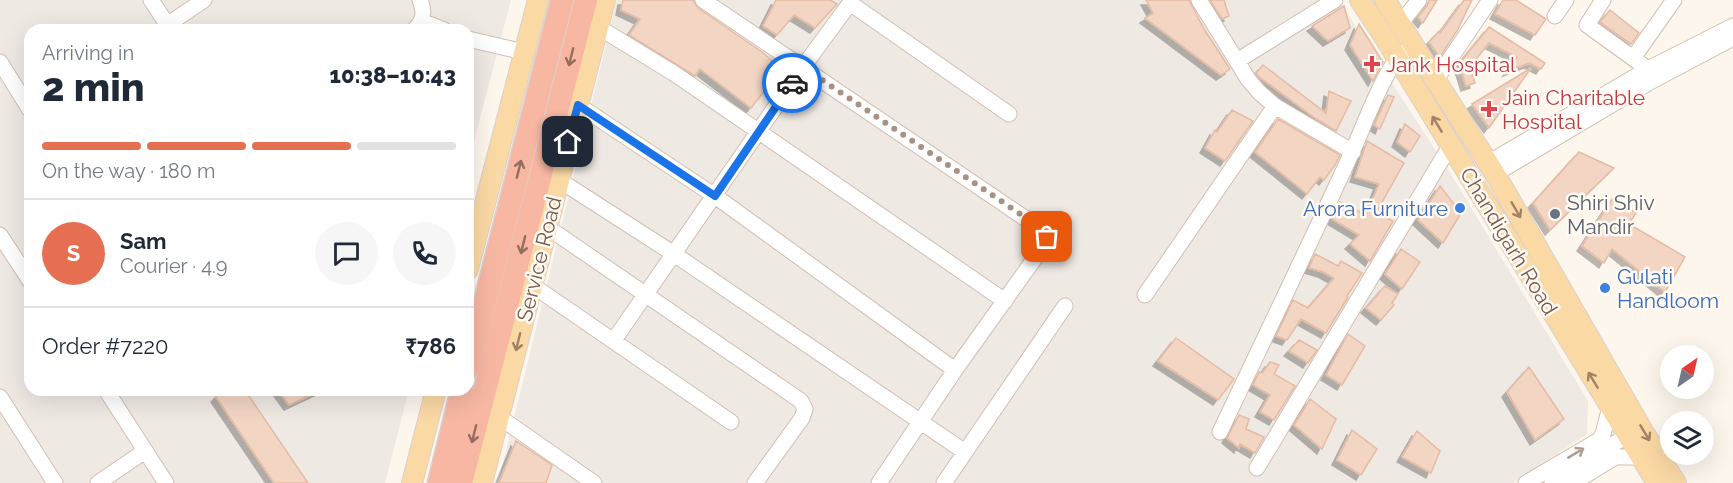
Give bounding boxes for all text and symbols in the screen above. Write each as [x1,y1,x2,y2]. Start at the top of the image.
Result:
text: Arriving in [42,41,134,65]
one-way arrow [565,47,577,66]
place label: Jank Hospital [1386,52,1516,77]
courier [762,53,822,113]
marker: Jank Hospital [1363,55,1381,73]
text: 10:38–10:43 [329,62,456,88]
text: 2 min [42,64,145,110]
icon: car [776,67,809,100]
place label: Jain Charitable Hospital [1502,85,1645,134]
marker: Jain Charitable Hospital [1480,100,1498,118]
pin [542,116,593,167]
one-way arrow [1431,116,1443,133]
icon: home [551,125,584,158]
text: On the way · 180 m [42,159,215,183]
one-way arrow [514,160,525,179]
street label: Chandigarh Road [1455,163,1563,319]
place label: Shiri Shiv Mandir [1567,190,1655,239]
street label: Service Road [511,194,567,324]
place label: Arora Furniture [1303,196,1448,221]
marker: Arora Furniture [1453,201,1467,215]
one-way arrow [1510,201,1522,218]
marker: Shiri Shiv Mandir [1548,207,1562,221]
pin [1021,211,1072,262]
icon: bag [1030,220,1063,253]
button: chat [315,222,378,285]
button: phone [393,222,456,285]
text: Sam [120,228,167,254]
one-way arrow [516,236,528,255]
text: S [67,240,80,266]
text: Courier · 4.9 [120,254,228,278]
place label: Gulati Handloom [1617,264,1719,313]
marker: Gulati Handloom [1598,281,1612,295]
one-way arrow [512,332,523,351]
text: Order #7220 [42,333,168,359]
text: ₹786 [405,333,456,359]
north arrow [1660,345,1714,399]
map controls [1660,345,1714,465]
one-way arrow [1587,372,1599,389]
button: layers [1660,411,1714,465]
one-way arrow [468,424,479,443]
one-way arrow [1639,424,1651,441]
one-way arrow [1568,446,1585,458]

